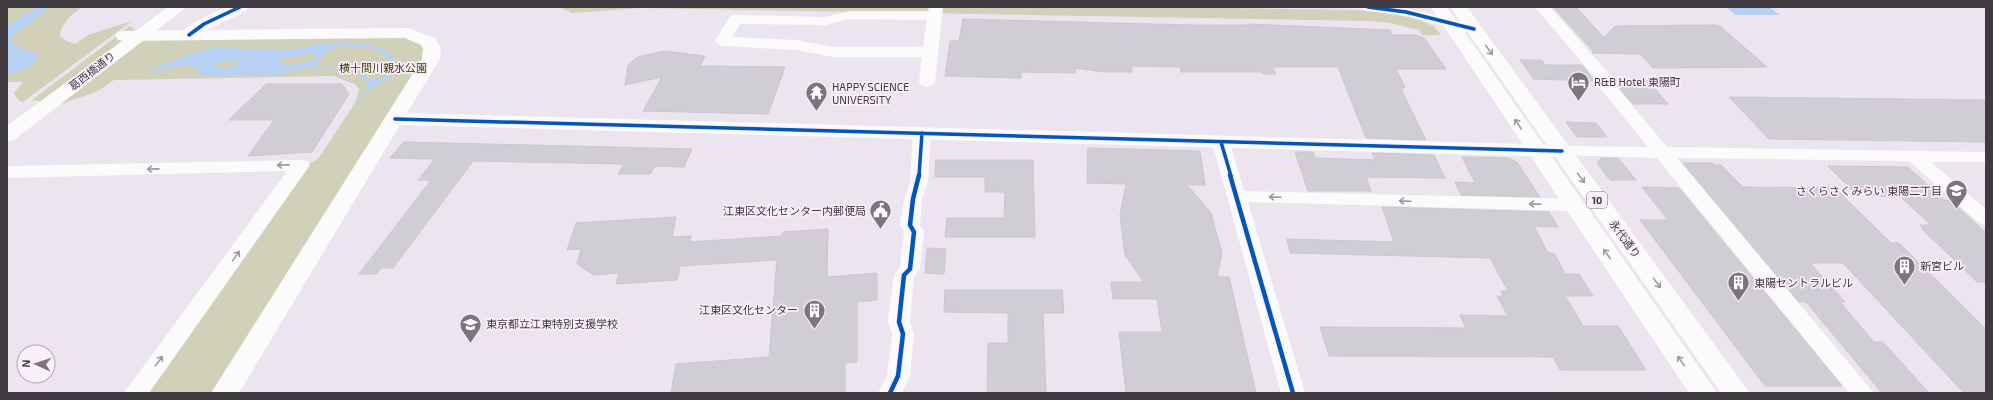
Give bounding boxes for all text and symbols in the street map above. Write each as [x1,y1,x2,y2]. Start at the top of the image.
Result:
one-way arrow [1485,44,1493,55]
street label: 葛西橋通り [66,49,117,93]
park label: 横十間川親水公園 [339,61,427,74]
hotel icon: R&B Hotel 東陽町 [1566,69,1592,102]
place label: R&B Hotel 東陽町 [1594,75,1681,88]
temple icon: HAPPY SCIENCE UNIVERSITY [803,80,829,113]
place label: HAPPY SCIENCE UNIVERSITY [832,80,909,106]
one-way arrow [1514,118,1522,129]
one-way arrow [277,162,290,169]
one-way arrow [147,165,160,172]
one-way arrow [1577,172,1585,183]
school or university icon: さくらさくみらい 東陽二丁目 [1944,178,1970,211]
place label: さくらさくみらい 東陽二丁目 [1796,184,1942,197]
road number: 10 [1587,192,1607,208]
one-way arrow [1269,193,1282,201]
one-way arrow [1399,197,1412,204]
public building icon: 江東区文化センター内郵便局 [868,198,894,231]
one-way arrow [1529,200,1542,208]
place label: 江東区文化センター内郵便局 [723,204,866,217]
street label: 永代通り [1607,217,1644,260]
one-way arrow [1603,249,1611,260]
one-way arrow [232,251,240,262]
building icon: 新宮ビル [1891,253,1917,286]
place label: 新宮ビル [1920,259,1964,272]
building icon: 東陽セントラルビル [1725,270,1751,303]
place label: 東陽セントラルビル [1754,276,1853,289]
one-way arrow [1653,278,1661,289]
building icon: 江東区文化センター [801,297,827,330]
place label: 江東区文化センター [699,303,798,316]
school or university icon: 東京都立江東特別支援学校 [458,311,484,344]
place label: 東京都立江東特別支援学校 [486,317,618,330]
north arrow [16,344,56,384]
one-way arrow [155,356,163,367]
one-way arrow [1677,356,1685,367]
text: N [19,359,32,368]

